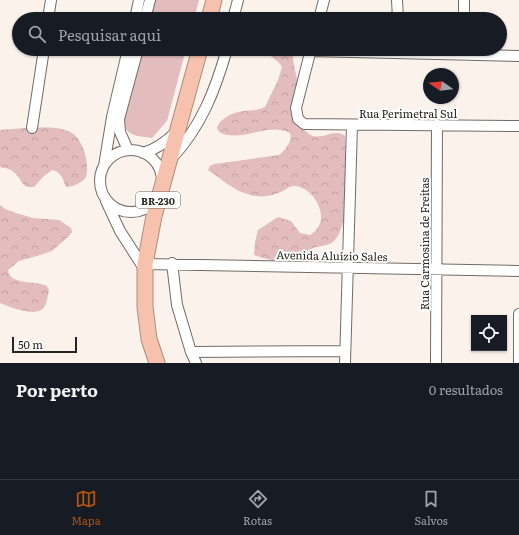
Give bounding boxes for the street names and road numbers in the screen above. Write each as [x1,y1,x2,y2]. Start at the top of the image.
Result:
street label: Rua Perimetral Sul [359,105,457,121]
street label: Rua Carmosina de Freitas [416,178,432,310]
road number: BR-230 [136,192,180,208]
street label: Avenida Aluízio Sales [276,246,388,264]

